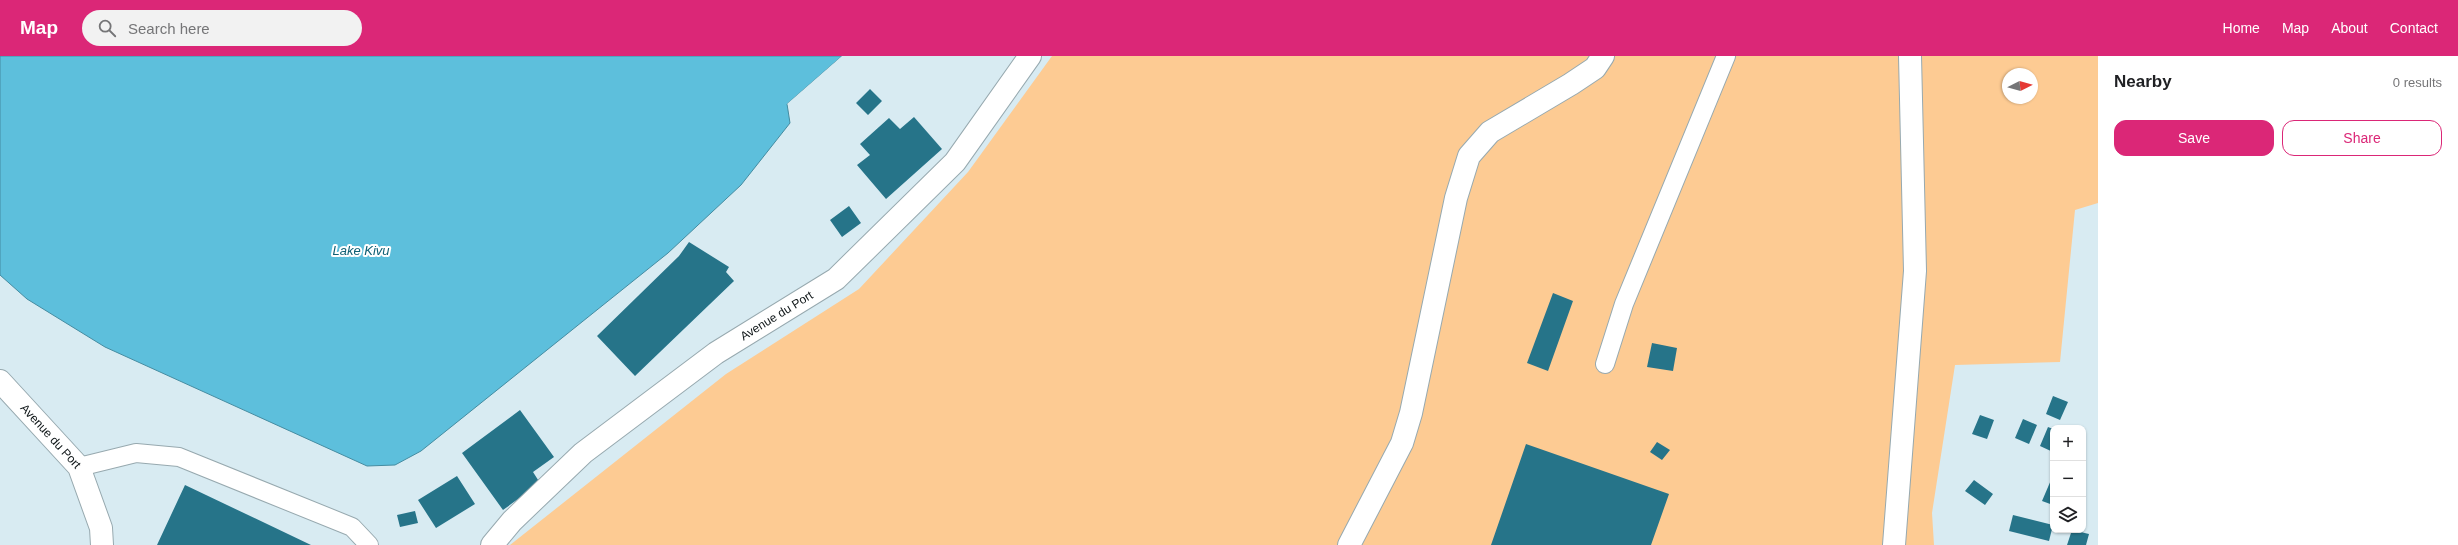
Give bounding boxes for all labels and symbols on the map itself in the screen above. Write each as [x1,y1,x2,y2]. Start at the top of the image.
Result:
north arrow [2002,68,2038,104]
water label: Lake Kivu [332,243,390,258]
street label: Avenue du Port [738,288,816,343]
street label: Avenue du Port [18,401,84,472]

